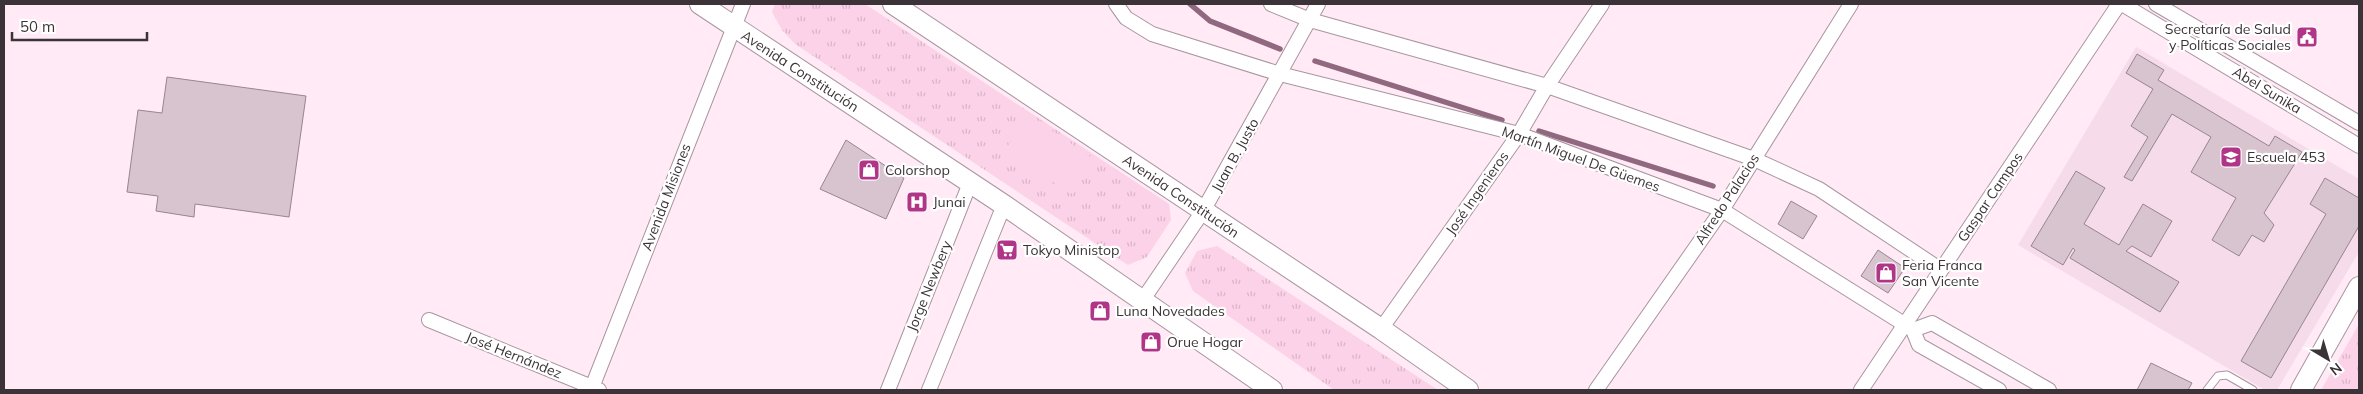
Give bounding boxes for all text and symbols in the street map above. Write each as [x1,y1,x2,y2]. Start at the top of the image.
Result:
scale bar [12,10,148,42]
text: 50 m [20,17,55,36]
place label: Secretaría de Salud y Políticas Sociales [2165,20,2291,54]
public building icon: Secretaría de Salud y Políticas Sociales [2295,25,2319,49]
street label: Avenida Constitución [738,26,862,116]
street label: Abel Sunika [2229,62,2305,118]
street label: Juan B. Justo [1207,115,1263,195]
street label: Martín Miguel De Güemes [1499,122,1663,196]
street label: Avenida Misiones [637,141,695,253]
school or university icon: Escuela 453 [2219,145,2243,169]
street label: José Ingenieros [1442,148,1512,238]
place label: Escuela 453 [2247,148,2325,166]
street label: Gaspar Campos [1953,149,2027,245]
street label: Avenida Constitución [1119,150,1243,242]
street label: Alfredo Palacios [1691,150,1763,248]
shop icon: Colorshop [857,158,881,182]
place label: Colorshop [885,161,950,179]
hospital icon: Junai [905,190,929,214]
place label: Junai [933,193,966,211]
street label: Jorge Newbery [903,237,956,334]
supermarket icon: Tokyo Ministop [995,238,1019,262]
place label: Tokyo Ministop [1023,241,1119,259]
place label: Feria Franca San Vicente [1902,256,1982,290]
shop icon: Feria Franca San Vicente [1874,261,1898,285]
shop icon: Luna Novedades [1088,299,1112,323]
place label: Luna Novedades [1116,302,1225,320]
street label: José Hernández [463,327,565,383]
shop icon: Orue Hogar [1139,330,1163,354]
place label: Orue Hogar [1167,333,1244,351]
north arrow [2303,334,2353,384]
text: N [2326,359,2346,380]

